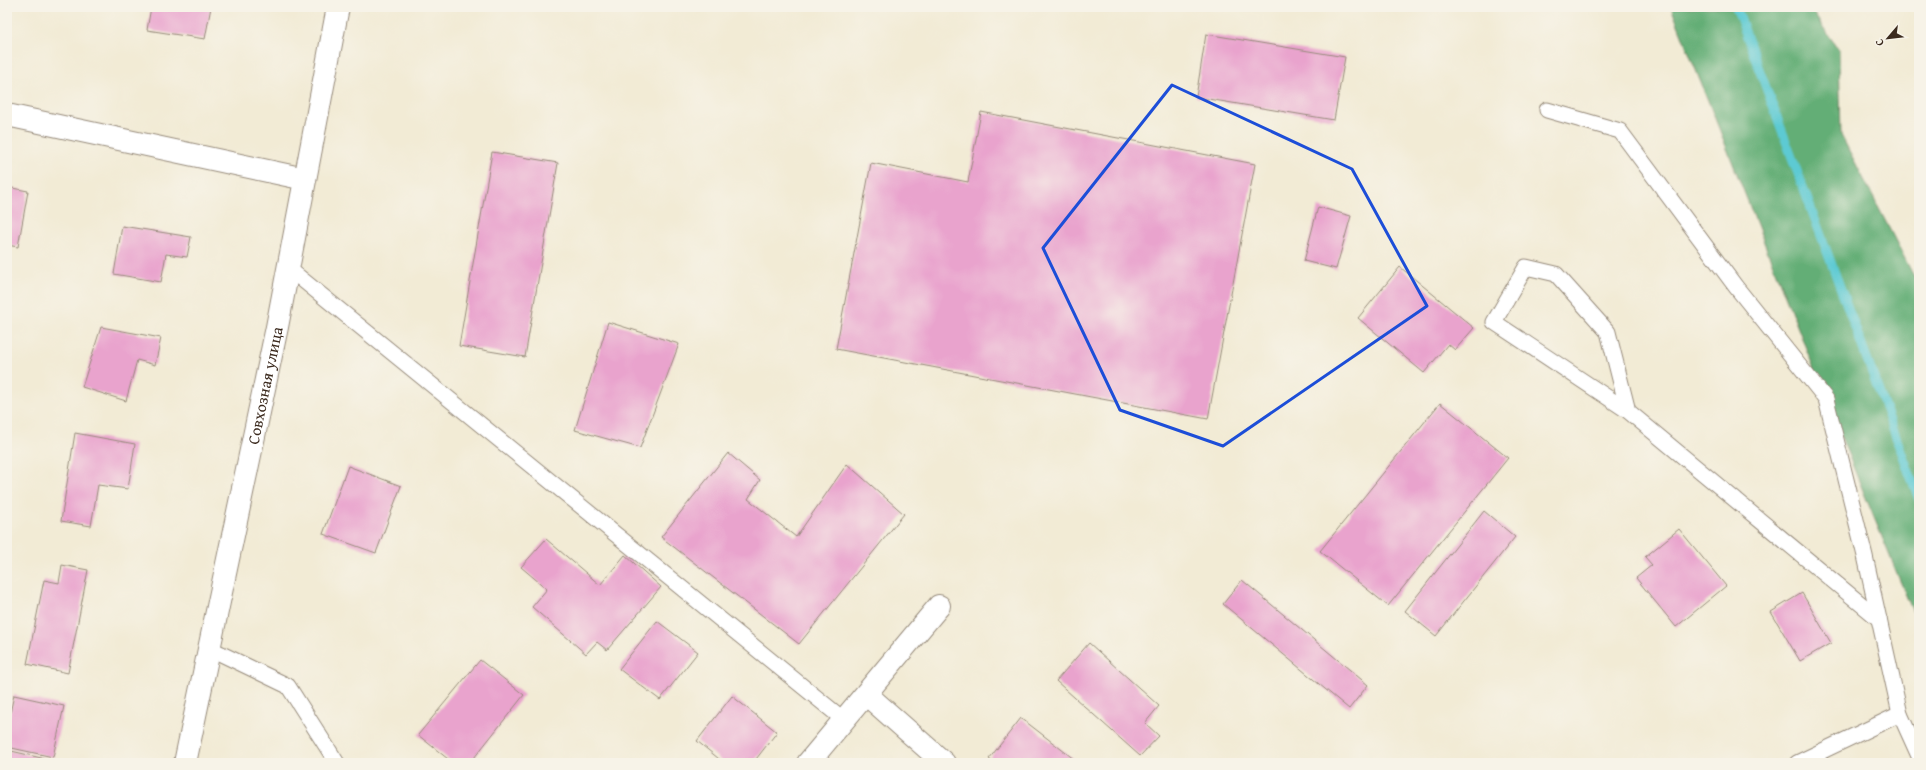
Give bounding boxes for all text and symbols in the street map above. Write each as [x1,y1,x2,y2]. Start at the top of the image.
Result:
north arrow [1868,18,1908,58]
text: С [1871,36,1888,49]
street label: Совхозная улица [241,324,289,446]

